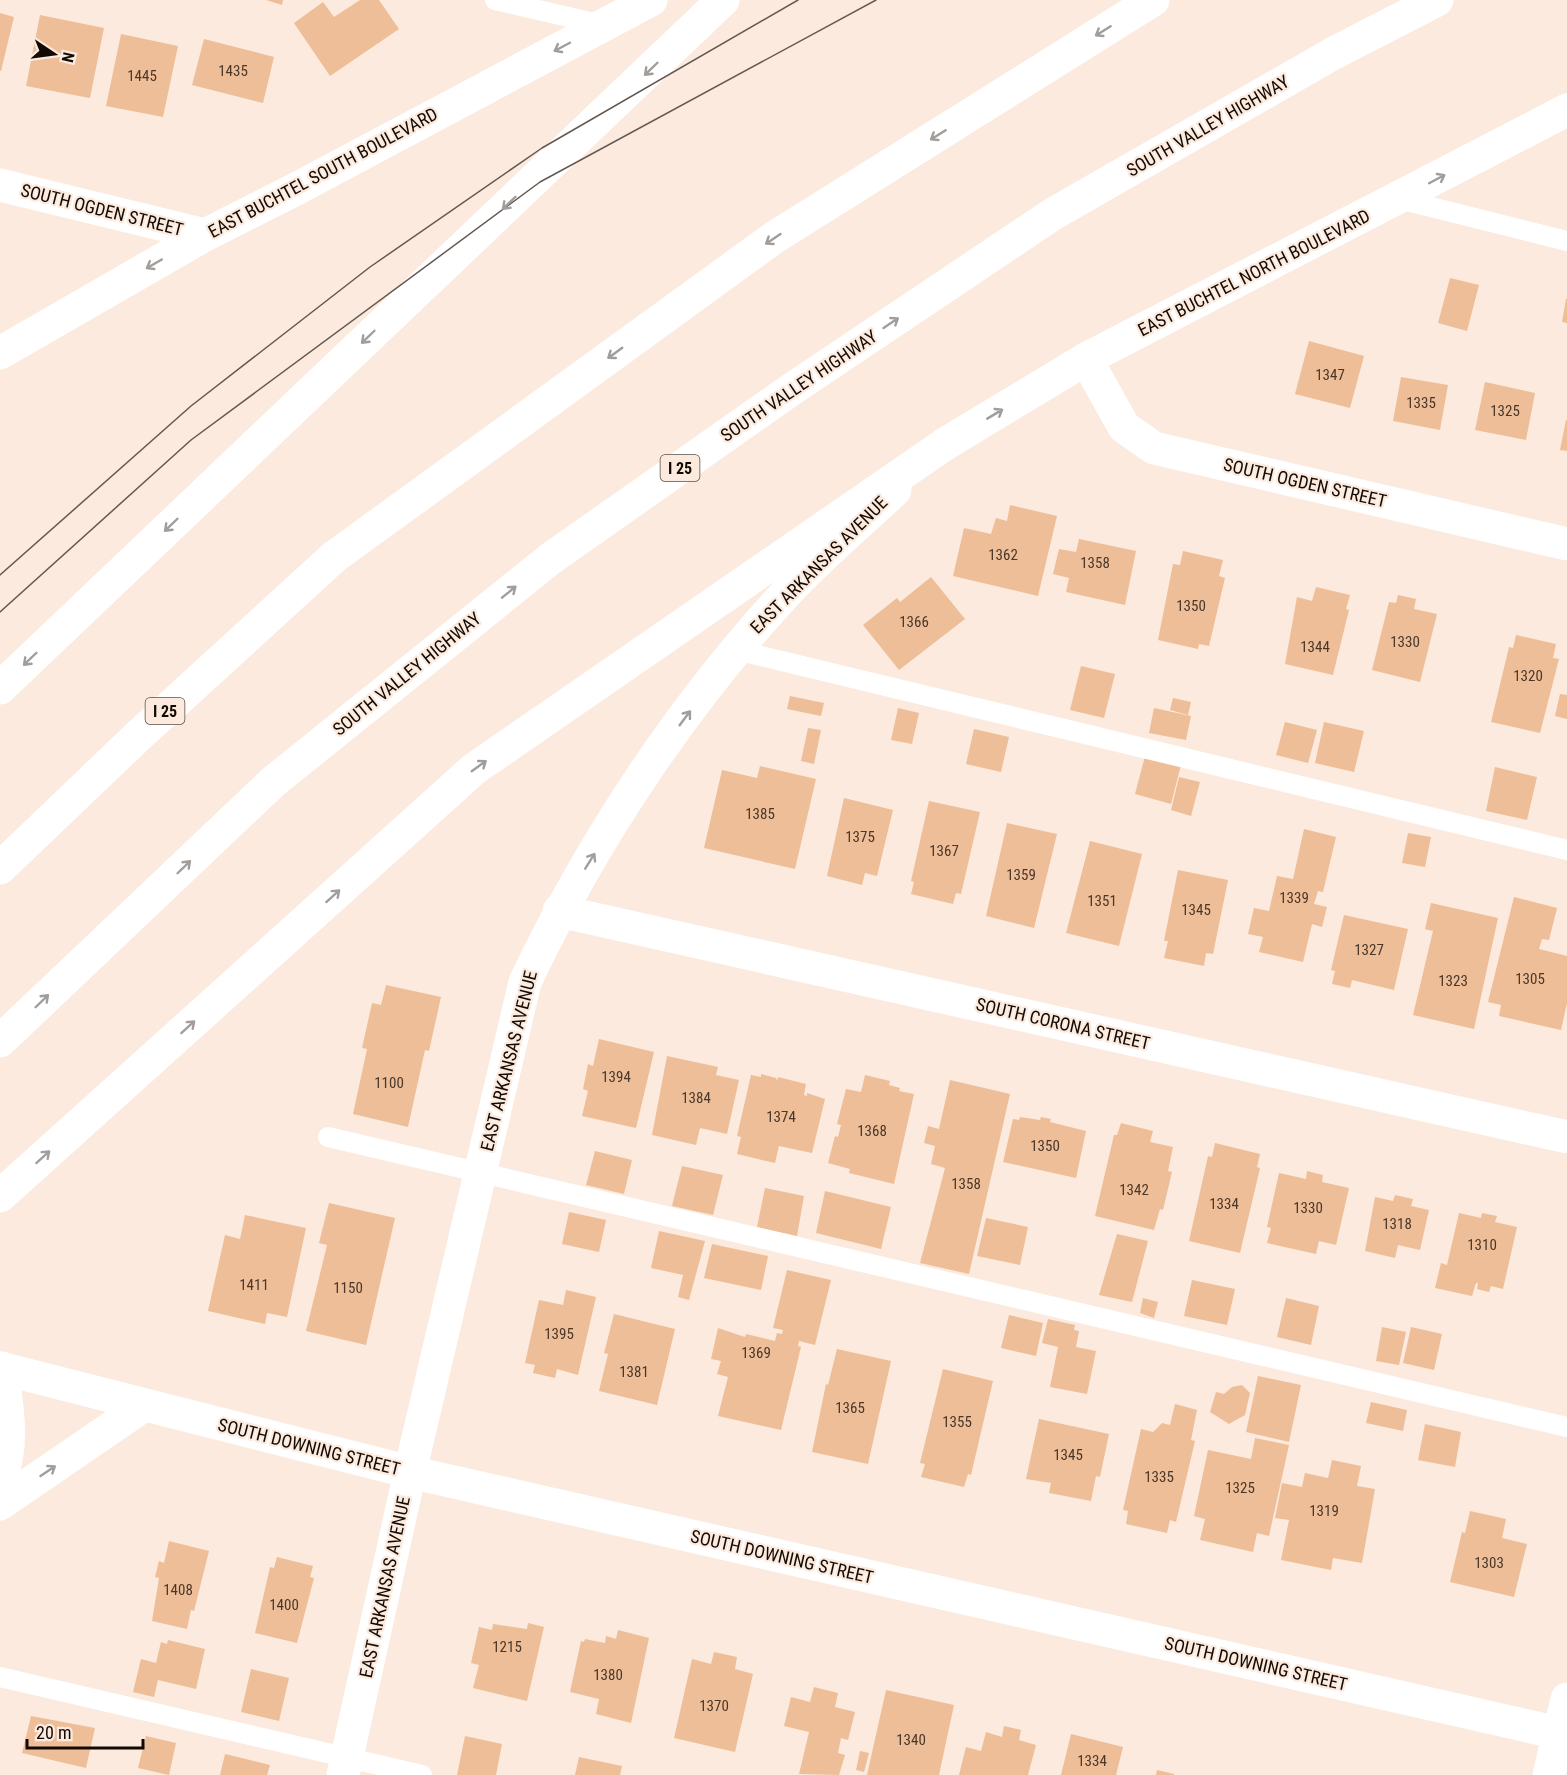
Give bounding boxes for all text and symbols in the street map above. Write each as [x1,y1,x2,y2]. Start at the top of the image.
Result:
north arrow [24,24,84,84]
one-way arrow [1095,25,1112,38]
one-way arrow [554,41,571,53]
text: N [58,50,78,64]
one-way arrow [643,61,658,76]
house number: 1435 [218,62,248,80]
house number: 1445 [127,67,157,85]
street label: SOUTH VALLEY HIGHWAY [1123,70,1293,181]
street label: EAST BUCHTEL SOUTH BOULEVARD [205,103,441,242]
one-way arrow [930,129,947,141]
one-way arrow [1428,173,1445,185]
street label: SOUTH OGDEN STREET [19,179,185,240]
one-way arrow [502,196,517,210]
street label: EAST BUCHTEL NORTH BOULEVARD [1134,205,1373,340]
one-way arrow [766,233,782,245]
one-way arrow [146,258,163,270]
one-way arrow [883,317,899,329]
street label: SOUTH VALLEY HIGHWAY [716,325,881,446]
one-way arrow [360,330,375,344]
one-way arrow [608,347,624,359]
house number: 1347 [1315,366,1345,384]
house number: 1335 [1406,394,1436,412]
house number: 1325 [1490,402,1520,420]
one-way arrow [986,407,1003,419]
street label: SOUTH OGDEN STREET [1222,454,1389,511]
road number: I 25 [660,455,700,481]
street label: EAST ARKANSAS AVENUE [746,492,892,638]
one-way arrow [163,517,178,532]
house number: 1362 [988,546,1018,564]
house number: 1358 [1080,554,1110,572]
one-way arrow [501,585,517,598]
house number: 1350 [1176,597,1206,615]
street label: SOUTH VALLEY HIGHWAY [329,607,485,740]
house number: 1366 [899,613,929,631]
house number: 1330 [1390,633,1420,651]
house number: 1344 [1300,638,1330,656]
one-way arrow [22,652,37,667]
house number: 1320 [1513,667,1543,685]
road number: I 25 [146,698,184,724]
one-way arrow [678,711,691,727]
one-way arrow [470,760,486,772]
house number: 1385 [745,805,775,823]
house number: 1375 [845,828,875,846]
house number: 1367 [929,842,959,860]
one-way arrow [584,853,596,870]
one-way arrow [176,859,191,874]
house number: 1359 [1006,866,1036,884]
one-way arrow [325,889,340,903]
house number: 1339 [1279,889,1309,907]
house number: 1351 [1087,892,1117,910]
house number: 1345 [1181,901,1211,919]
house number: 1327 [1354,941,1384,959]
street label: EAST ARKANSAS AVENUE [476,968,541,1153]
house number: 1305 [1515,970,1545,988]
house number: 1323 [1438,972,1468,990]
street label: SOUTH CORONA STREET [974,993,1152,1054]
one-way arrow [35,994,50,1008]
one-way arrow [180,1020,195,1034]
house number: 1394 [601,1068,631,1086]
house number: 1100 [374,1074,404,1092]
house number: 1384 [681,1089,711,1107]
house number: 1374 [766,1108,796,1126]
house number: 1368 [857,1122,887,1140]
house number: 1350 [1030,1137,1060,1155]
one-way arrow [36,1150,51,1164]
house number: 1358 [951,1175,981,1193]
house number: 1342 [1119,1181,1149,1199]
house number: 1334 [1209,1195,1239,1213]
house number: 1330 [1293,1199,1323,1217]
house number: 1318 [1382,1215,1412,1233]
house number: 1310 [1467,1236,1497,1254]
house number: 1411 [239,1276,269,1294]
house number: 1150 [333,1279,363,1297]
house number: 1395 [544,1325,574,1343]
house number: 1369 [741,1344,771,1362]
house number: 1381 [619,1363,649,1381]
house number: 1365 [835,1399,865,1417]
house number: 1355 [942,1413,972,1431]
street label: SOUTH DOWNING STREET [216,1414,402,1479]
house number: 1345 [1053,1446,1083,1464]
one-way arrow [39,1465,56,1477]
house number: 1335 [1144,1468,1174,1486]
house number: 1325 [1225,1479,1255,1497]
street label: EAST ARKANSAS AVENUE [355,1494,414,1680]
house number: 1319 [1309,1502,1339,1520]
street label: SOUTH DOWNING STREET [689,1525,876,1588]
house number: 1303 [1474,1554,1504,1572]
house number: 1408 [163,1581,193,1599]
house number: 1400 [269,1596,299,1614]
street label: SOUTH DOWNING STREET [1163,1632,1350,1695]
house number: 1215 [492,1638,522,1656]
house number: 1380 [593,1666,623,1684]
house number: 1370 [699,1697,729,1715]
scale bar [27,1712,142,1750]
text: 20 m [36,1722,71,1743]
house number: 1340 [896,1731,926,1749]
house number: 1334 [1077,1752,1107,1770]

